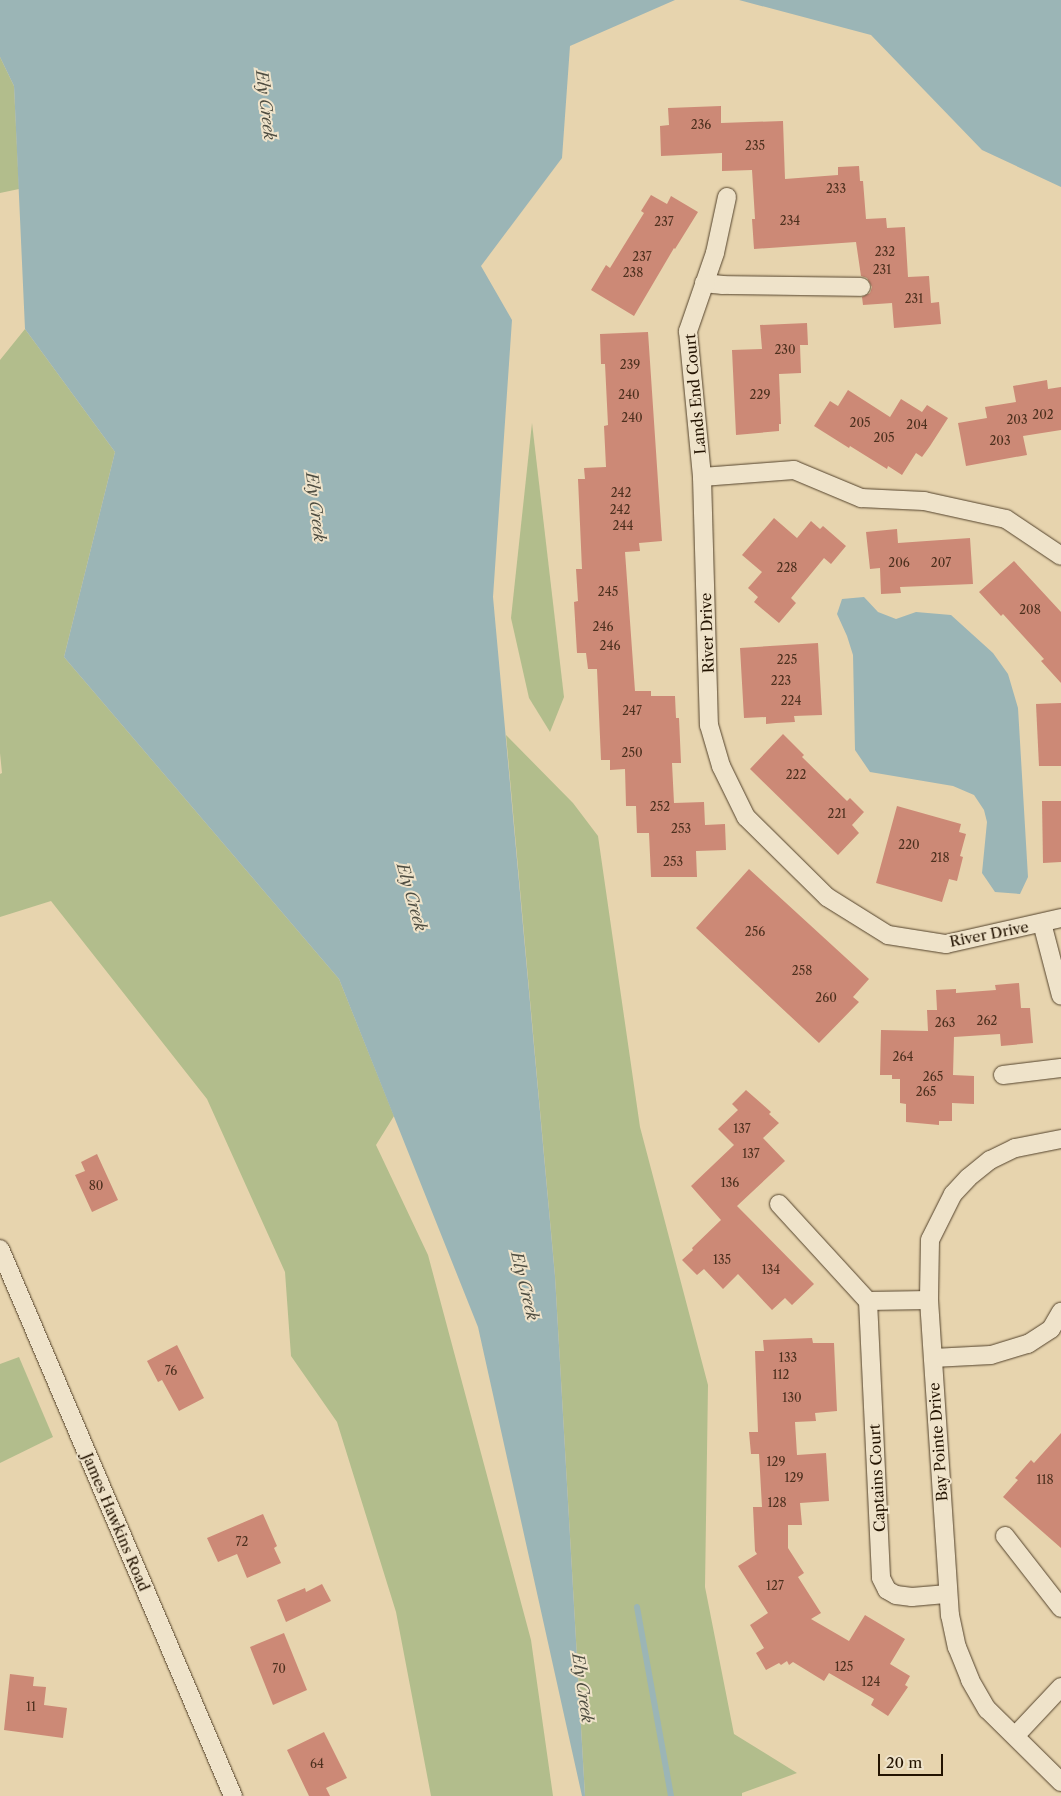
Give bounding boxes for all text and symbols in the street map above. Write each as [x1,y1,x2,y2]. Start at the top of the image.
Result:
water label: Ely Creek [252,69,280,141]
house number: 236 [691,118,711,132]
house number: 235 [745,139,765,153]
house number: 233 [826,182,846,196]
house number: 234 [780,214,800,228]
house number: 237 [654,215,674,229]
house number: 232 [875,245,895,259]
house number: 237 [632,250,652,264]
house number: 231 [873,263,891,277]
house number: 238 [623,266,643,280]
house number: 231 [905,292,923,306]
street label: Lands End Court [681,333,709,455]
house number: 230 [774,343,796,357]
house number: 239 [620,358,640,372]
house number: 240 [618,388,640,402]
house number: 229 [750,388,770,402]
house number: 202 [1032,408,1054,422]
house number: 240 [621,411,643,425]
house number: 203 [1006,413,1028,427]
house number: 205 [849,416,871,430]
house number: 204 [906,418,928,432]
house number: 205 [873,431,895,445]
house number: 203 [989,434,1011,448]
water label: Ely Creek [302,471,330,543]
house number: 242 [611,486,631,500]
house number: 242 [610,503,630,517]
house number: 244 [613,519,633,533]
house number: 206 [888,556,910,570]
house number: 207 [931,556,951,570]
house number: 228 [777,561,797,575]
house number: 245 [598,585,618,599]
street label: River Drive [697,592,717,674]
house number: 208 [1019,603,1041,617]
house number: 246 [593,620,613,634]
house number: 246 [600,639,620,653]
house number: 225 [777,653,797,667]
house number: 223 [771,674,791,688]
house number: 224 [781,694,801,708]
house number: 247 [622,704,642,718]
house number: 250 [621,746,643,760]
house number: 222 [786,768,806,782]
house number: 252 [650,800,670,814]
house number: 221 [828,807,846,821]
house number: 253 [671,822,691,836]
house number: 220 [898,838,920,852]
house number: 218 [930,851,950,865]
house number: 253 [663,855,683,869]
water label: Ely Creek [393,861,431,933]
street label: River Drive [948,917,1030,951]
house number: 256 [745,925,765,939]
house number: 258 [792,964,812,978]
house number: 260 [815,991,837,1005]
house number: 262 [977,1014,997,1028]
house number: 263 [935,1016,955,1030]
house number: 264 [893,1050,913,1064]
house number: 265 [923,1070,943,1084]
house number: 265 [916,1085,936,1099]
house number: 137 [733,1122,751,1136]
house number: 137 [742,1147,760,1161]
house number: 136 [721,1176,739,1190]
house number: 80 [89,1179,103,1193]
water label: Ely Creek [507,1250,543,1322]
house number: 135 [713,1253,731,1267]
house number: 134 [762,1263,780,1277]
house number: 133 [779,1351,797,1365]
house number: 76 [165,1364,177,1378]
house number: 112 [773,1368,789,1382]
street label: Bay Pointe Drive [925,1382,951,1502]
house number: 130 [782,1391,802,1405]
street label: Captains Court [865,1424,889,1532]
street label: James Hawkins Road [79,1450,153,1594]
house number: 129 [767,1455,785,1469]
house number: 129 [785,1471,803,1485]
house number: 118 [1036,1473,1054,1487]
house number: 128 [767,1496,787,1510]
house number: 72 [236,1535,248,1549]
house number: 127 [766,1579,784,1593]
water label: Ely Creek [569,1652,597,1724]
house number: 125 [835,1660,853,1674]
house number: 70 [272,1662,286,1676]
house number: 124 [862,1675,880,1689]
house number: 11 [26,1700,36,1714]
scale bar [881,1744,946,1776]
text: 20 m [886,1753,922,1772]
house number: 64 [310,1757,324,1771]

